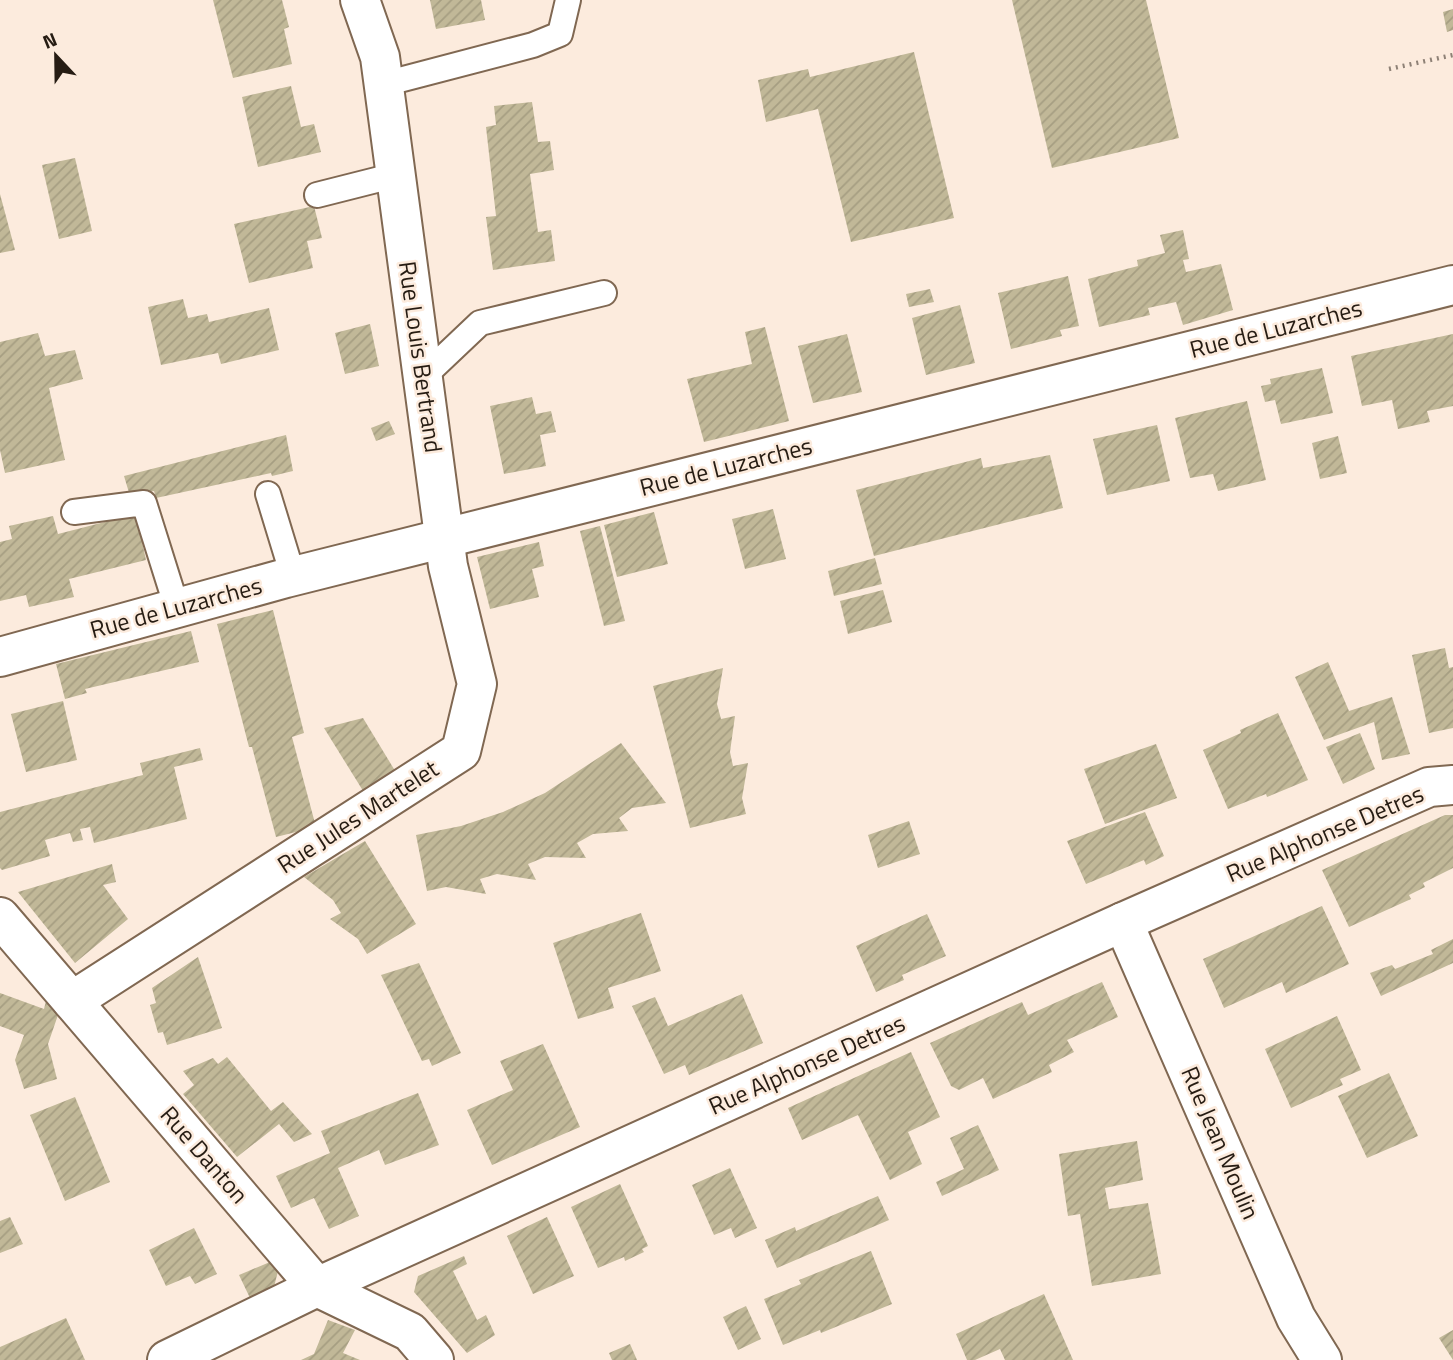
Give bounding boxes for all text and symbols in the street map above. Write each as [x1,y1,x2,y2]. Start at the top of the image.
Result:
north arrow [21,21,91,91]
text: N [38,24,61,56]
street label: Rue Louis Bertrand [390,259,452,455]
street label: Rue de Luzarches [1186,289,1366,367]
street label: Rue de Luzarches [636,427,816,505]
street label: Rue de Luzarches [86,567,266,647]
street label: Rue Jules Martelet [270,750,446,882]
street label: Rue Alphonse Detres [1220,775,1429,891]
street label: Rue Alphonse Detres [703,1005,911,1124]
street label: Rue Jean Moulin [1172,1060,1269,1225]
street label: Rue Danton [152,1098,257,1211]

